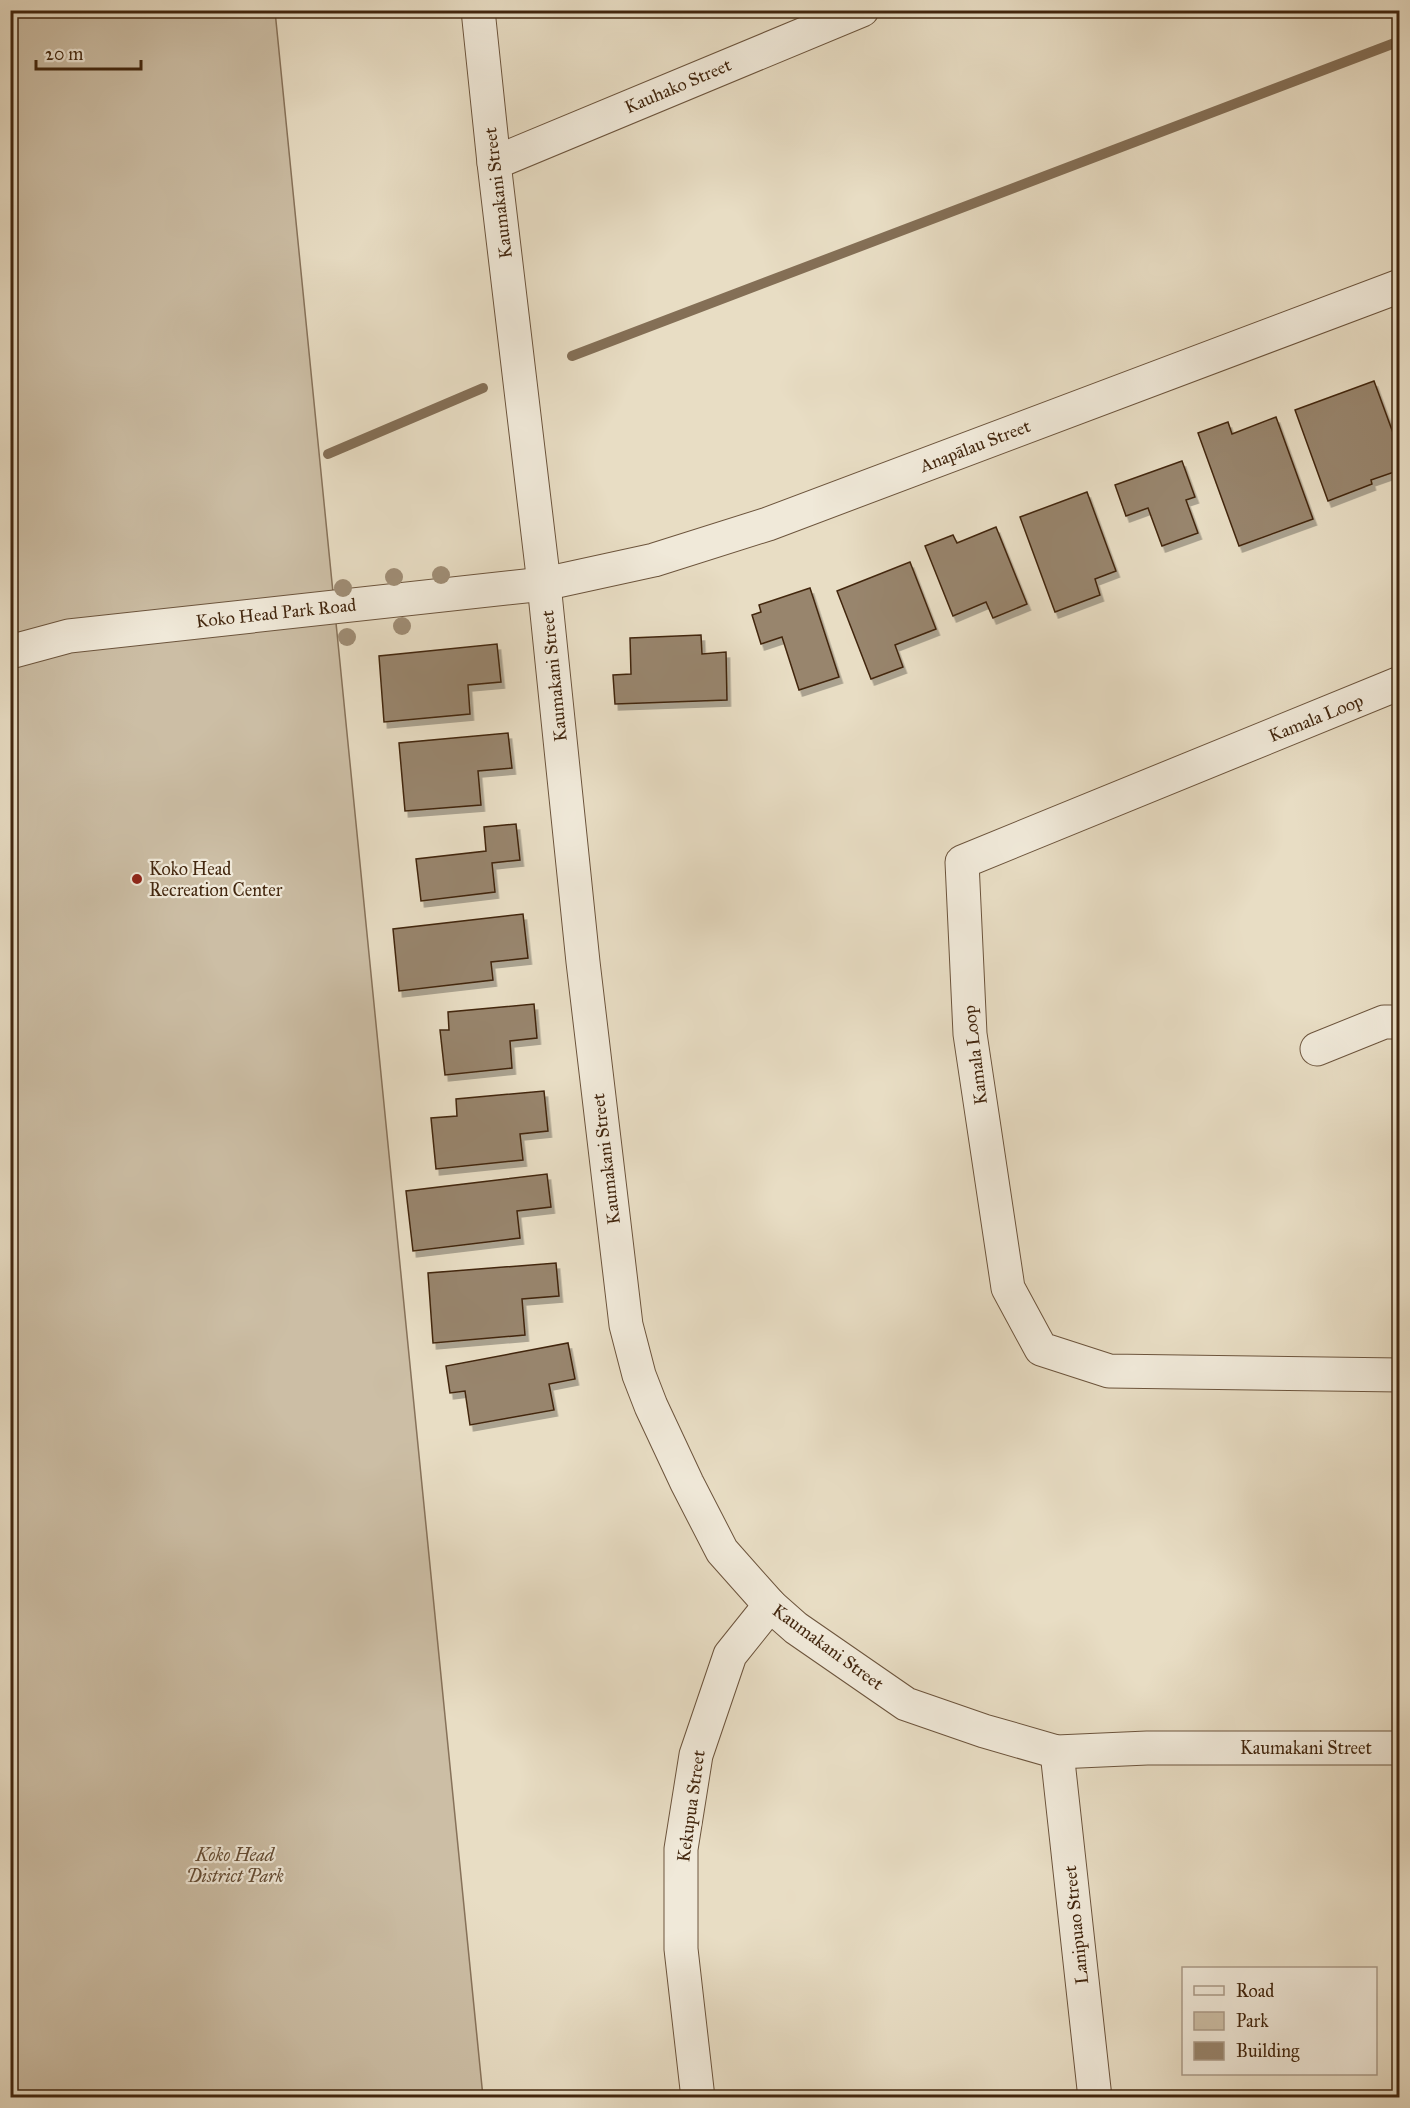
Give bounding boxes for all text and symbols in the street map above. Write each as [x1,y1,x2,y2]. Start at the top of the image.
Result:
scale bar [36,33,141,71]
text: 20 m [45,43,83,65]
street label: Kauhako Street [621,53,735,118]
street label: Kaumakani Street [479,126,517,260]
street label: Anapālau Street [916,415,1034,478]
street label: Koko Head Park Road [195,594,357,632]
street label: Kaumakani Street [536,609,572,743]
street label: Kamala Loop [1265,689,1367,747]
place label: Koko Head Recreation Center [149,858,283,901]
marker: Koko Head Recreation Center [130,872,144,886]
street label: Kamala Loop [958,1004,992,1106]
street label: Kaumakani Street [587,1092,625,1226]
street label: Kaumakani Street [768,1599,888,1695]
street label: Kaumakani Street [1240,1737,1373,1759]
street label: Kekupua Street [672,1748,710,1863]
park label: Koko Head District Park [186,1844,284,1887]
street label: Lanipuao Street [1059,1864,1093,1986]
legend [1182,1967,1377,2075]
text: Road [1236,1980,1274,2002]
text: Park [1236,2010,1269,2032]
text: Building [1236,2040,1300,2063]

